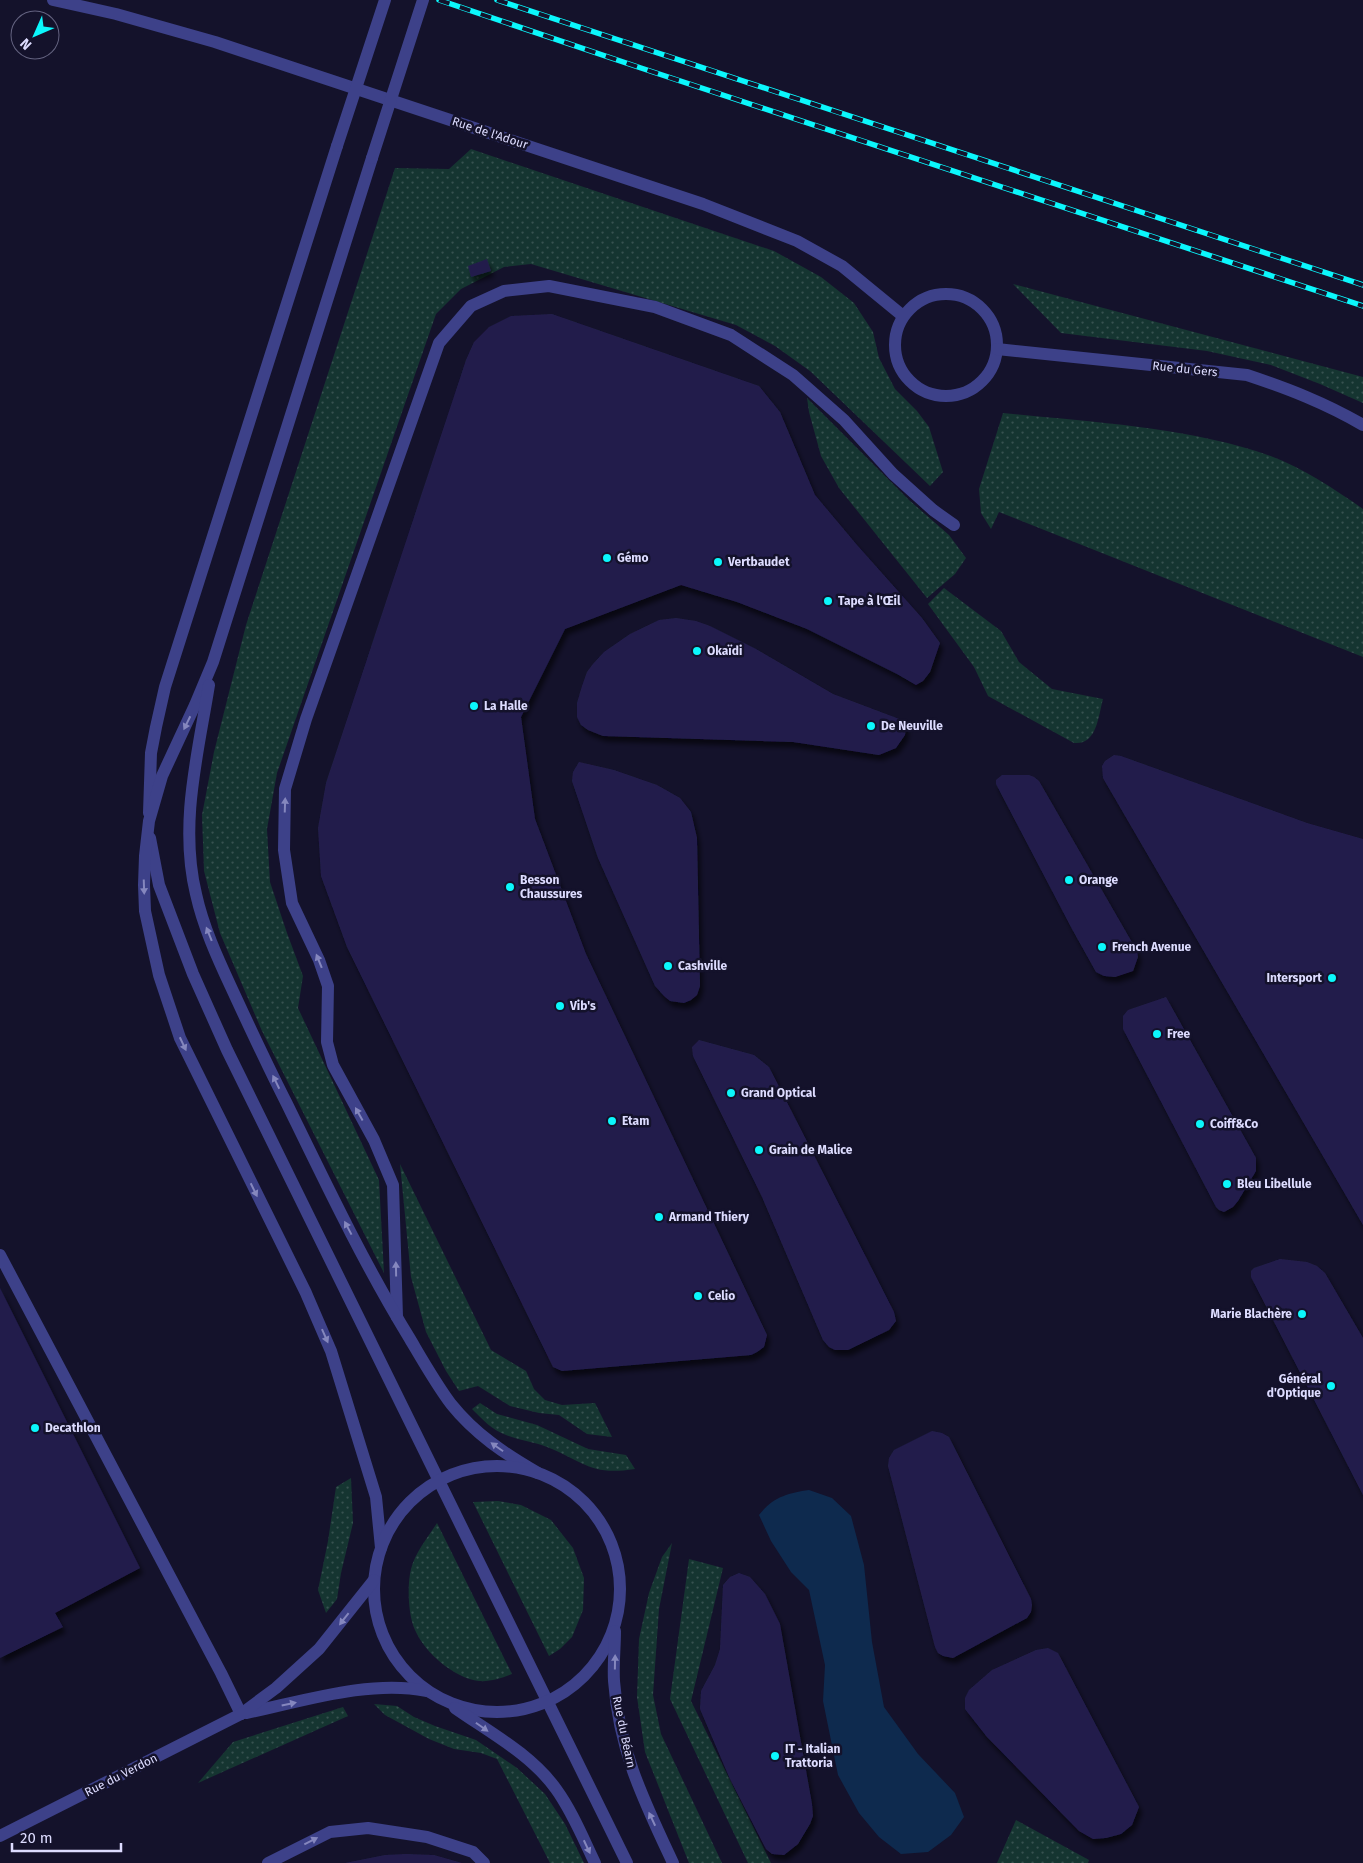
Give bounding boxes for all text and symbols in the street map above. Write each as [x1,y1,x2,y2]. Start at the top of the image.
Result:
north arrow [10,10,60,60]
text: N [17,35,35,53]
street label: Rue de l'Adour [450,114,530,152]
street label: Rue du Gers [1152,359,1219,379]
place label: Gémo [617,551,649,565]
marker: Gémo [601,552,613,564]
place label: Vertbaudet [727,555,790,569]
marker: Vertbaudet [712,556,724,568]
place label: Tape à l'Œil [838,594,901,608]
marker: Tape à l'Œil [822,595,834,607]
place label: Okaïdi [707,644,742,658]
marker: Okaïdi [691,645,703,657]
place label: La Halle [484,699,528,713]
marker: La Halle [468,700,480,712]
one-way arrow [183,716,191,730]
place label: De Neuville [881,719,943,733]
marker: De Neuville [865,720,877,732]
one-way arrow [281,796,289,812]
place label: Besson Chaussures [520,873,583,901]
place label: Orange [1079,873,1119,887]
marker: Orange [1063,874,1075,886]
one-way arrow [140,879,148,895]
marker: Besson Chaussures [504,881,516,893]
one-way arrow [205,927,212,942]
place label: French Avenue [1112,940,1191,954]
marker: French Avenue [1096,941,1108,953]
one-way arrow [314,954,322,968]
place label: Cashville [678,959,727,973]
marker: Cashville [662,960,674,972]
place label: Intersport [1266,971,1322,985]
marker: Intersport [1326,972,1338,984]
place label: Vib's [569,999,596,1013]
marker: Vib's [554,1000,566,1012]
place label: Free [1167,1027,1191,1041]
marker: Free [1151,1028,1163,1040]
one-way arrow [179,1037,187,1051]
one-way arrow [272,1075,280,1089]
place label: Grand Optical [741,1086,816,1100]
marker: Grand Optical [725,1087,737,1099]
one-way arrow [355,1107,364,1121]
place label: Etam [622,1114,649,1128]
marker: Etam [606,1115,618,1127]
place label: Coiff&Co [1210,1117,1258,1131]
marker: Coiff&Co [1194,1118,1206,1130]
place label: Grain de Malice [769,1143,853,1157]
marker: Grain de Malice [753,1144,765,1156]
place label: Bleu Libellule [1237,1177,1312,1191]
marker: Bleu Libellule [1221,1178,1233,1190]
one-way arrow [251,1183,259,1197]
place label: Armand Thiery [668,1210,750,1224]
marker: Armand Thiery [653,1211,665,1223]
one-way arrow [344,1221,352,1235]
one-way arrow [391,1260,399,1276]
place label: Celio [708,1289,735,1303]
marker: Celio [692,1290,704,1302]
place label: Marie Blachère [1210,1307,1292,1321]
marker: Marie Blachère [1296,1308,1308,1320]
one-way arrow [321,1329,329,1343]
place label: Général d'Optique [1267,1372,1321,1400]
marker: Général d'Optique [1325,1380,1337,1392]
place label: Decathlon [45,1421,101,1435]
marker: Decathlon [29,1422,41,1434]
one-way arrow [491,1442,504,1453]
one-way arrow [338,1612,349,1625]
one-way arrow [611,1654,619,1670]
street label: Rue du Béarn [610,1695,638,1769]
one-way arrow [281,1700,296,1708]
one-way arrow [475,1722,489,1732]
place label: IT - Italian Trattoria [785,1742,841,1770]
marker: IT - Italian Trattoria [769,1750,781,1762]
street label: Rue du Verdon [82,1751,160,1799]
one-way arrow [648,1812,656,1826]
scale bar [12,1820,121,1852]
text: 20 m [20,1829,53,1847]
one-way arrow [304,1837,319,1845]
one-way arrow [584,1840,592,1854]

